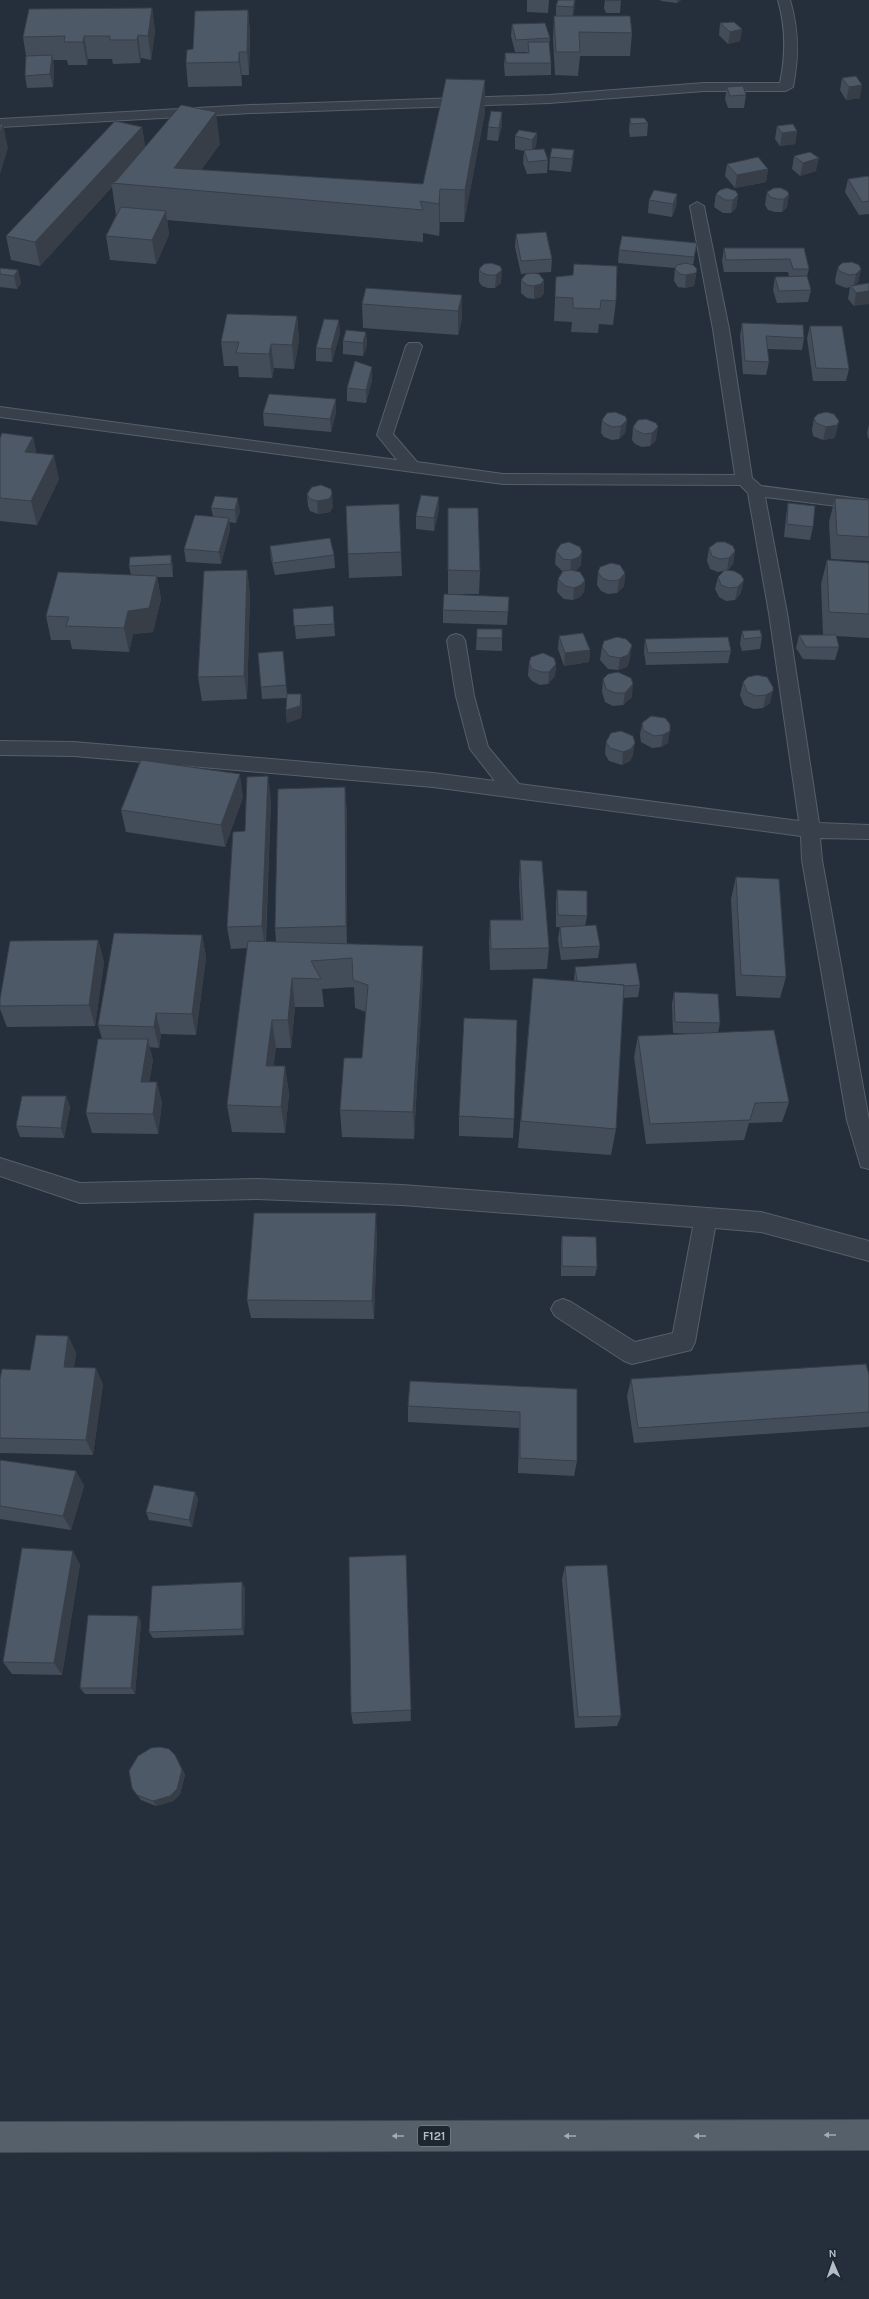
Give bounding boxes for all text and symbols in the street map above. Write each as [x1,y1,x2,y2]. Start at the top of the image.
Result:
road number: F121 [418,2126,450,2146]
one-way arrow [823,2132,836,2138]
one-way arrow [391,2133,404,2139]
one-way arrow [563,2133,576,2139]
one-way arrow [693,2133,706,2139]
north arrow [813,2243,853,2283]
text: N [828,2247,837,2260]

